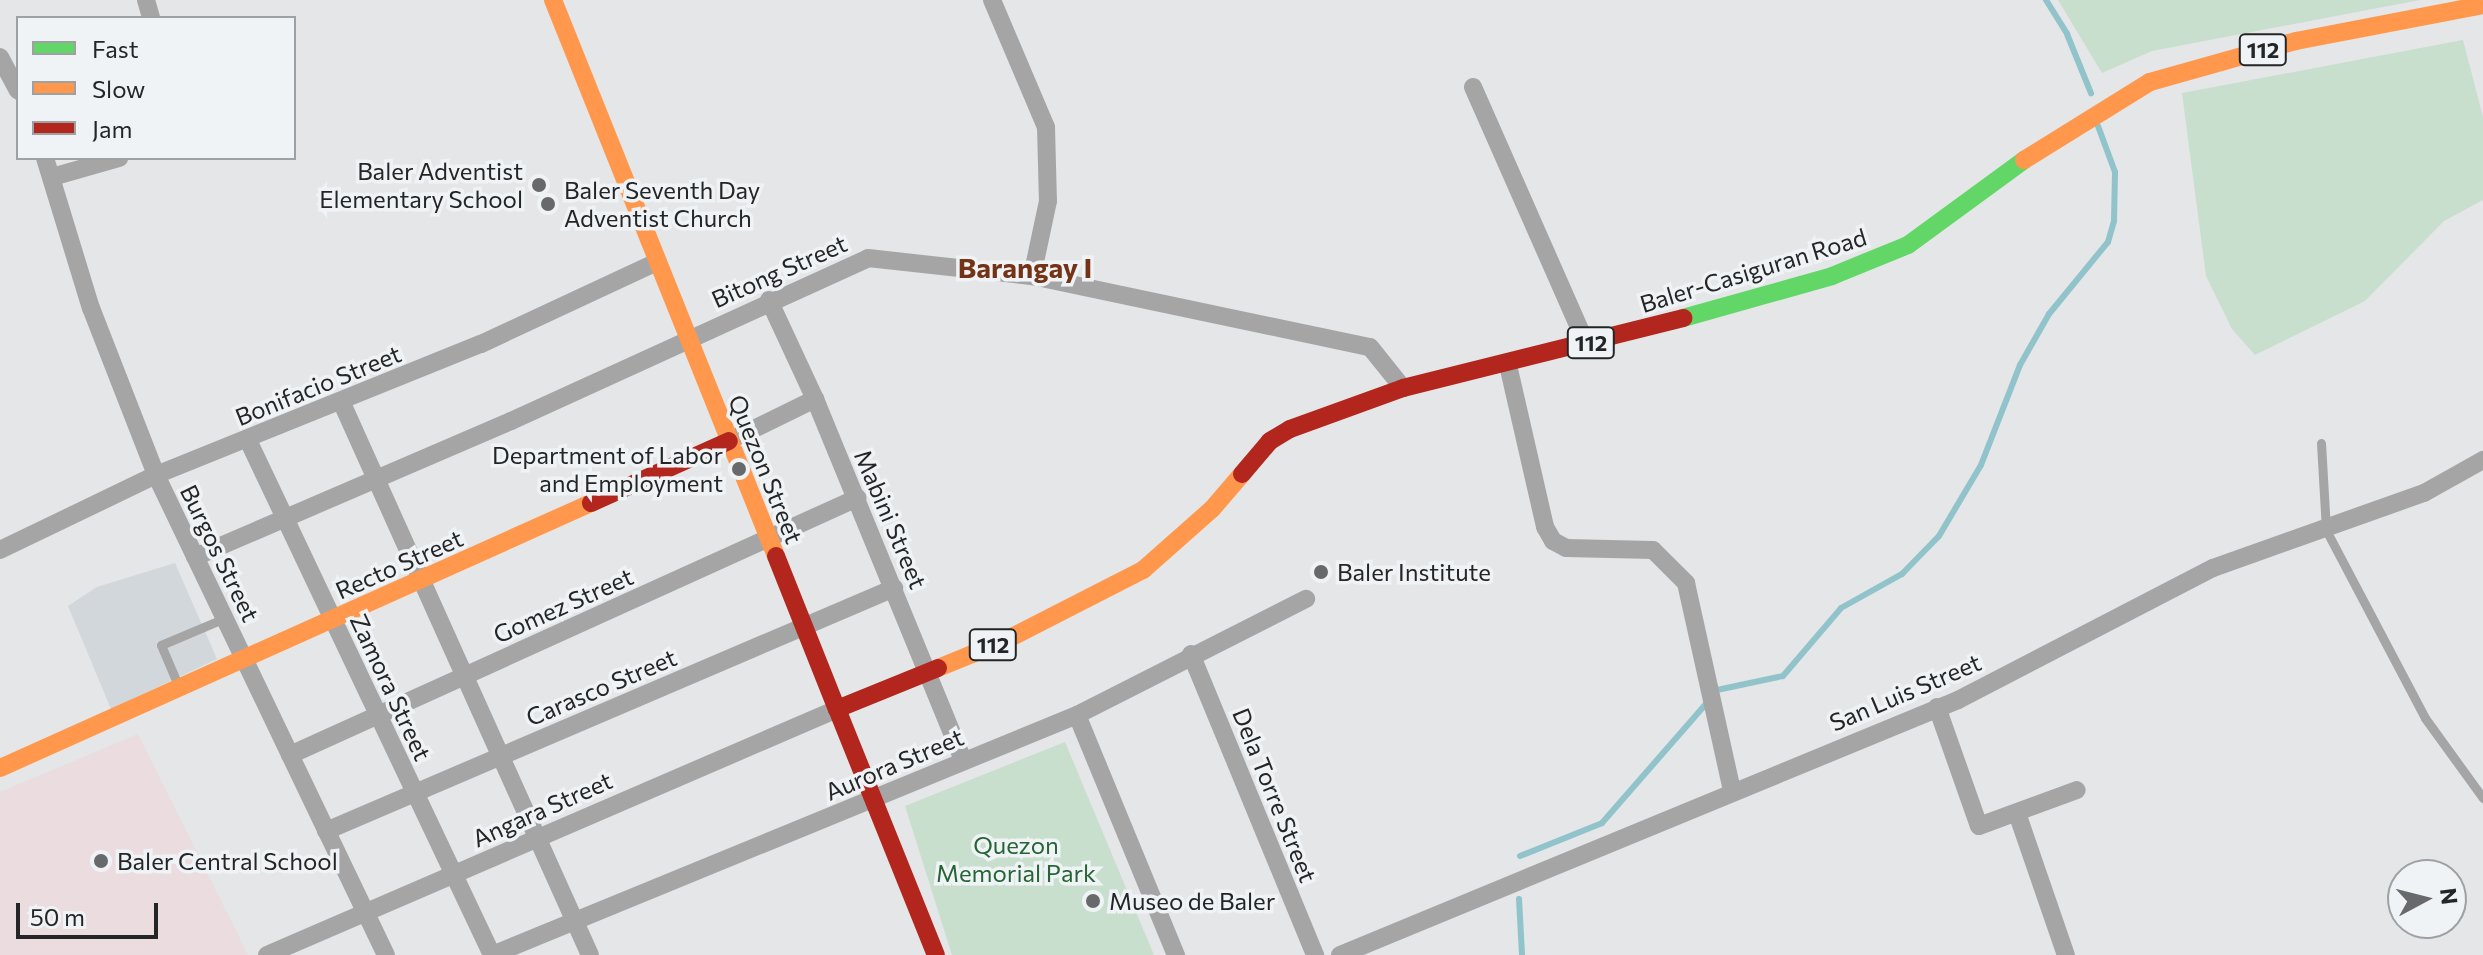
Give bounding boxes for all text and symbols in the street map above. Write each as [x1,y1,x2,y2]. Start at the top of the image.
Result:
legend [16,16,296,160]
road number: 112 [2237,32,2289,68]
text: Fast [92,34,139,63]
text: Slow [92,74,145,103]
text: Jam [92,114,132,143]
place label: Baler Adventist Elementary School [319,157,523,213]
marker: Baler Adventist Elementary School [530,176,548,194]
place label: Baler Seventh Day Adventist Church [564,176,760,232]
marker: Baler Seventh Day Adventist Church [539,195,557,213]
street label: Baler-Casiguran Road [1636,222,1870,318]
street label: Bitong Street [707,228,851,314]
district label: Barangay I [958,250,1092,284]
road number: 112 [1565,325,1617,361]
street label: Bonifacio Street [231,339,405,431]
street label: Quezon Street [723,390,809,548]
place label: Department of Labor and Employment [492,441,723,497]
street label: Mabini Street [849,445,933,593]
marker: Department of Labor and Employment [730,460,748,478]
street label: Burgos Street [174,480,266,626]
street label: Recto Street [331,523,467,605]
place label: Baler Institute [1337,558,1491,586]
street label: Gomez Street [489,561,637,649]
marker: Baler Institute [1312,563,1330,581]
street label: Zamora Street [345,609,437,765]
road number: 112 [967,627,1019,663]
street label: Carasco Street [522,642,680,732]
street label: San Luis Street [1825,647,1985,737]
street label: Dela Torre Street [1227,704,1323,886]
street label: Aurora Street [820,722,968,806]
street label: Angara Street [468,765,616,853]
park label: Quezon Memorial Park [936,831,1096,887]
place label: Baler Central School [117,847,338,875]
marker: Baler Central School [92,852,110,870]
north arrow [2387,859,2467,939]
text: N [2435,886,2464,906]
scale bar [20,887,162,937]
place label: Museo de Baler [1109,887,1275,915]
marker: Museo de Baler [1084,892,1102,910]
text: 50 m [30,902,85,931]

